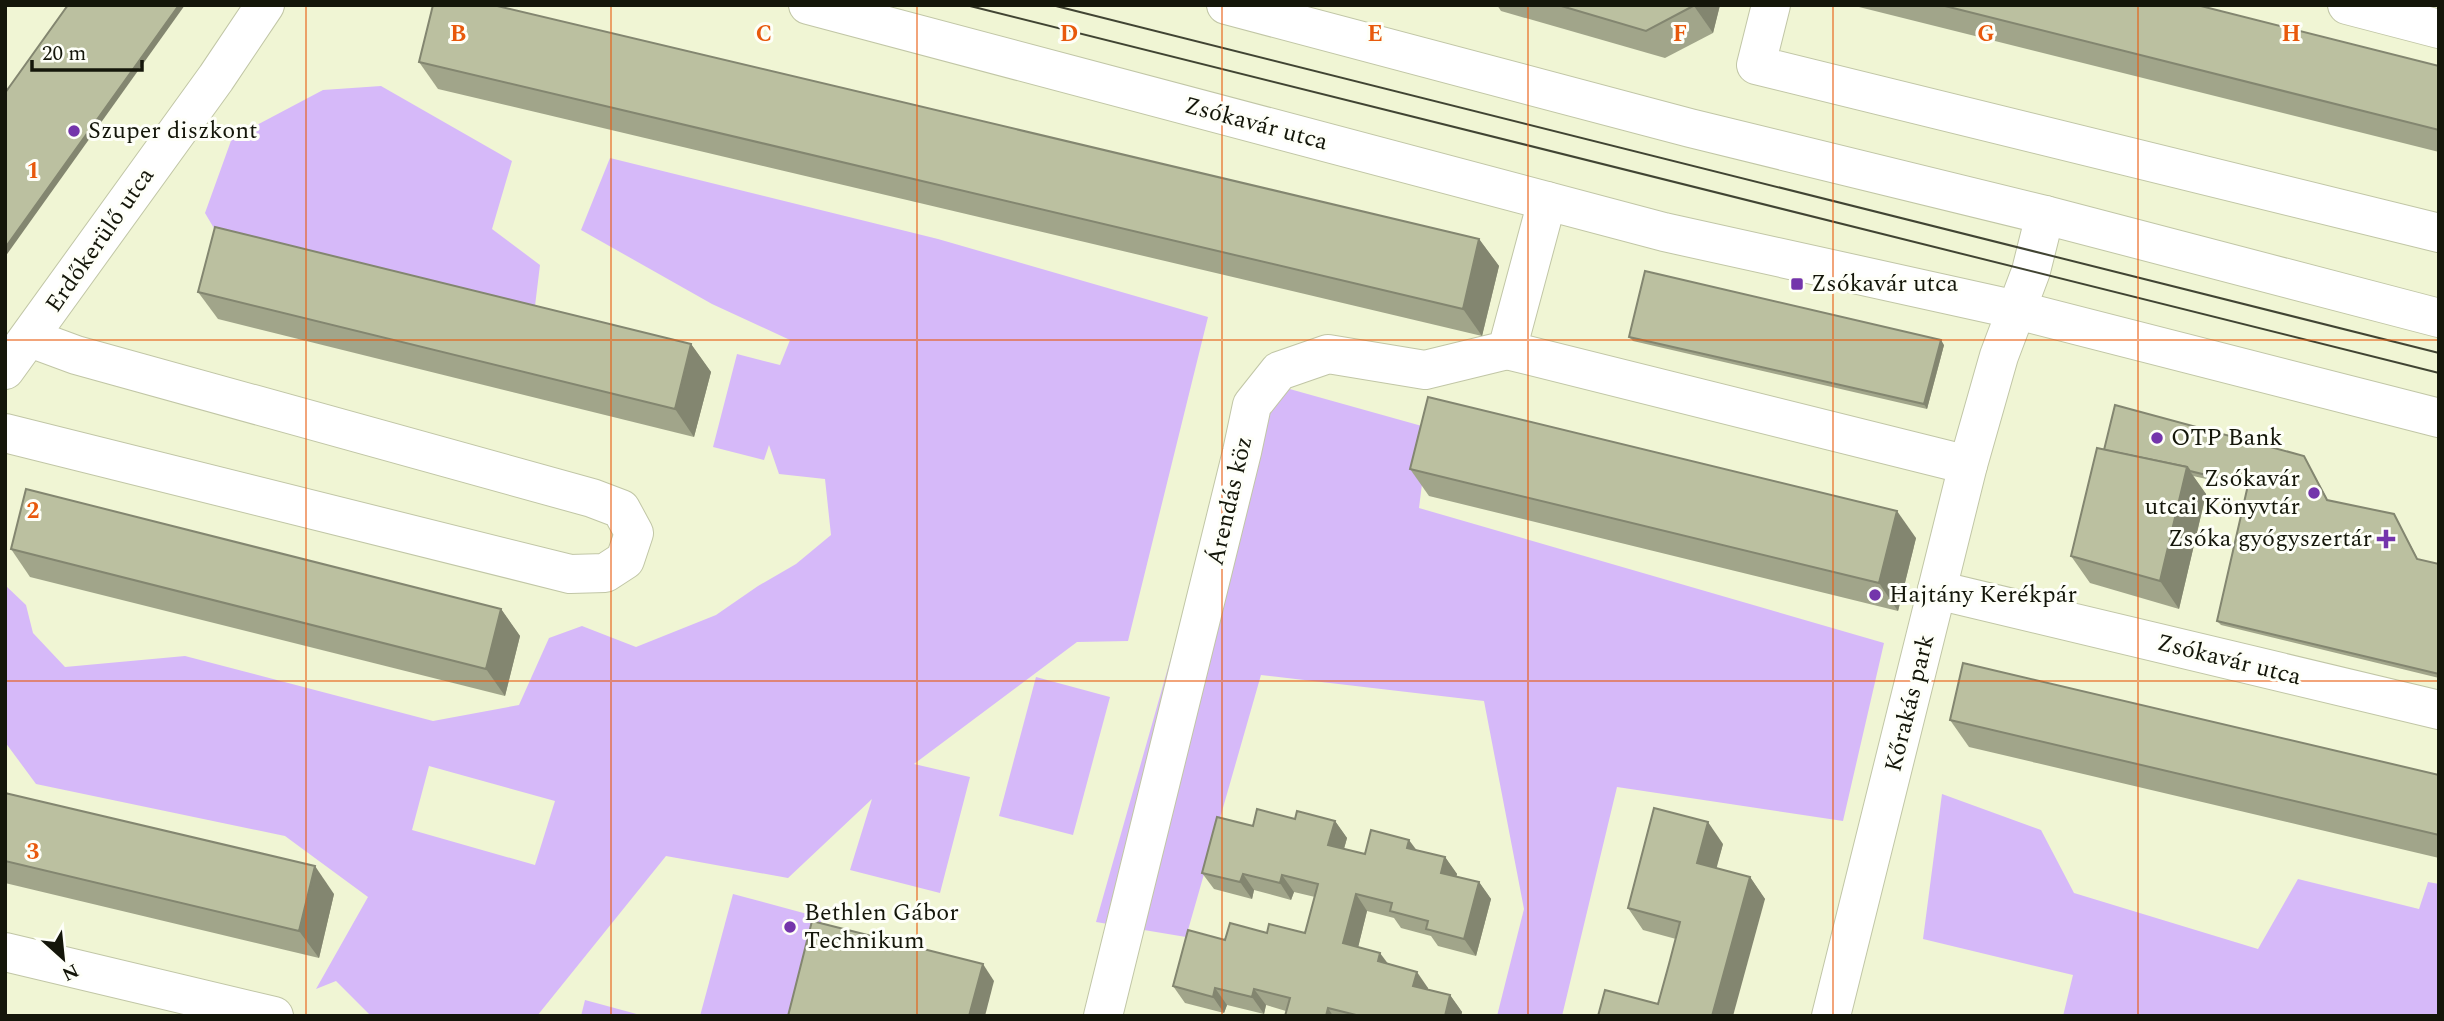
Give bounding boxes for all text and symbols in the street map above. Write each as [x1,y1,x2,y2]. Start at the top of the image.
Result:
text: B [450,17,466,52]
text: C [756,17,772,52]
text: D [1060,17,1078,52]
text: E [1367,17,1383,52]
text: F [1673,17,1687,52]
text: G [1977,17,1995,52]
text: H [2281,17,2301,52]
scale bar [32,28,142,72]
text: 20 m [42,38,86,70]
street label: Zsókavár utca [1180,88,1332,161]
place label: Szuper diszkont [88,113,258,149]
marker: Szuper diszkont [66,123,82,139]
text: 1 [27,154,39,189]
street label: Erdőkerülő utca [36,160,164,320]
place label: Zsókavár utca [1811,266,1959,302]
marker: Zsókavár utca [1789,276,1805,292]
place label: OTP Bank [2171,420,2283,456]
marker: OTP Bank [2149,430,2165,446]
street label: Árendás köz [1198,433,1262,569]
place label: Zsókavár utcai Könyvtár [2145,461,2300,525]
marker: Zsókavár utcai Könyvtár [2306,485,2322,501]
text: 2 [27,494,40,529]
place label: Zsóka gyógyszertár [2168,521,2372,557]
marker: Zsóka gyógyszertár [2378,531,2394,547]
place label: Hajtány Kerékpár [1889,577,2077,613]
marker: Hajtány Kerékpár [1867,587,1883,603]
street label: Zsókavár utca [2153,625,2305,695]
street label: Kőrakás park [1876,630,1944,776]
text: 3 [27,835,40,870]
place label: Bethlen Gábor Technikum [804,895,959,959]
marker: Bethlen Gábor Technikum [782,919,798,935]
north arrow [28,923,98,993]
text: N [57,955,84,988]

